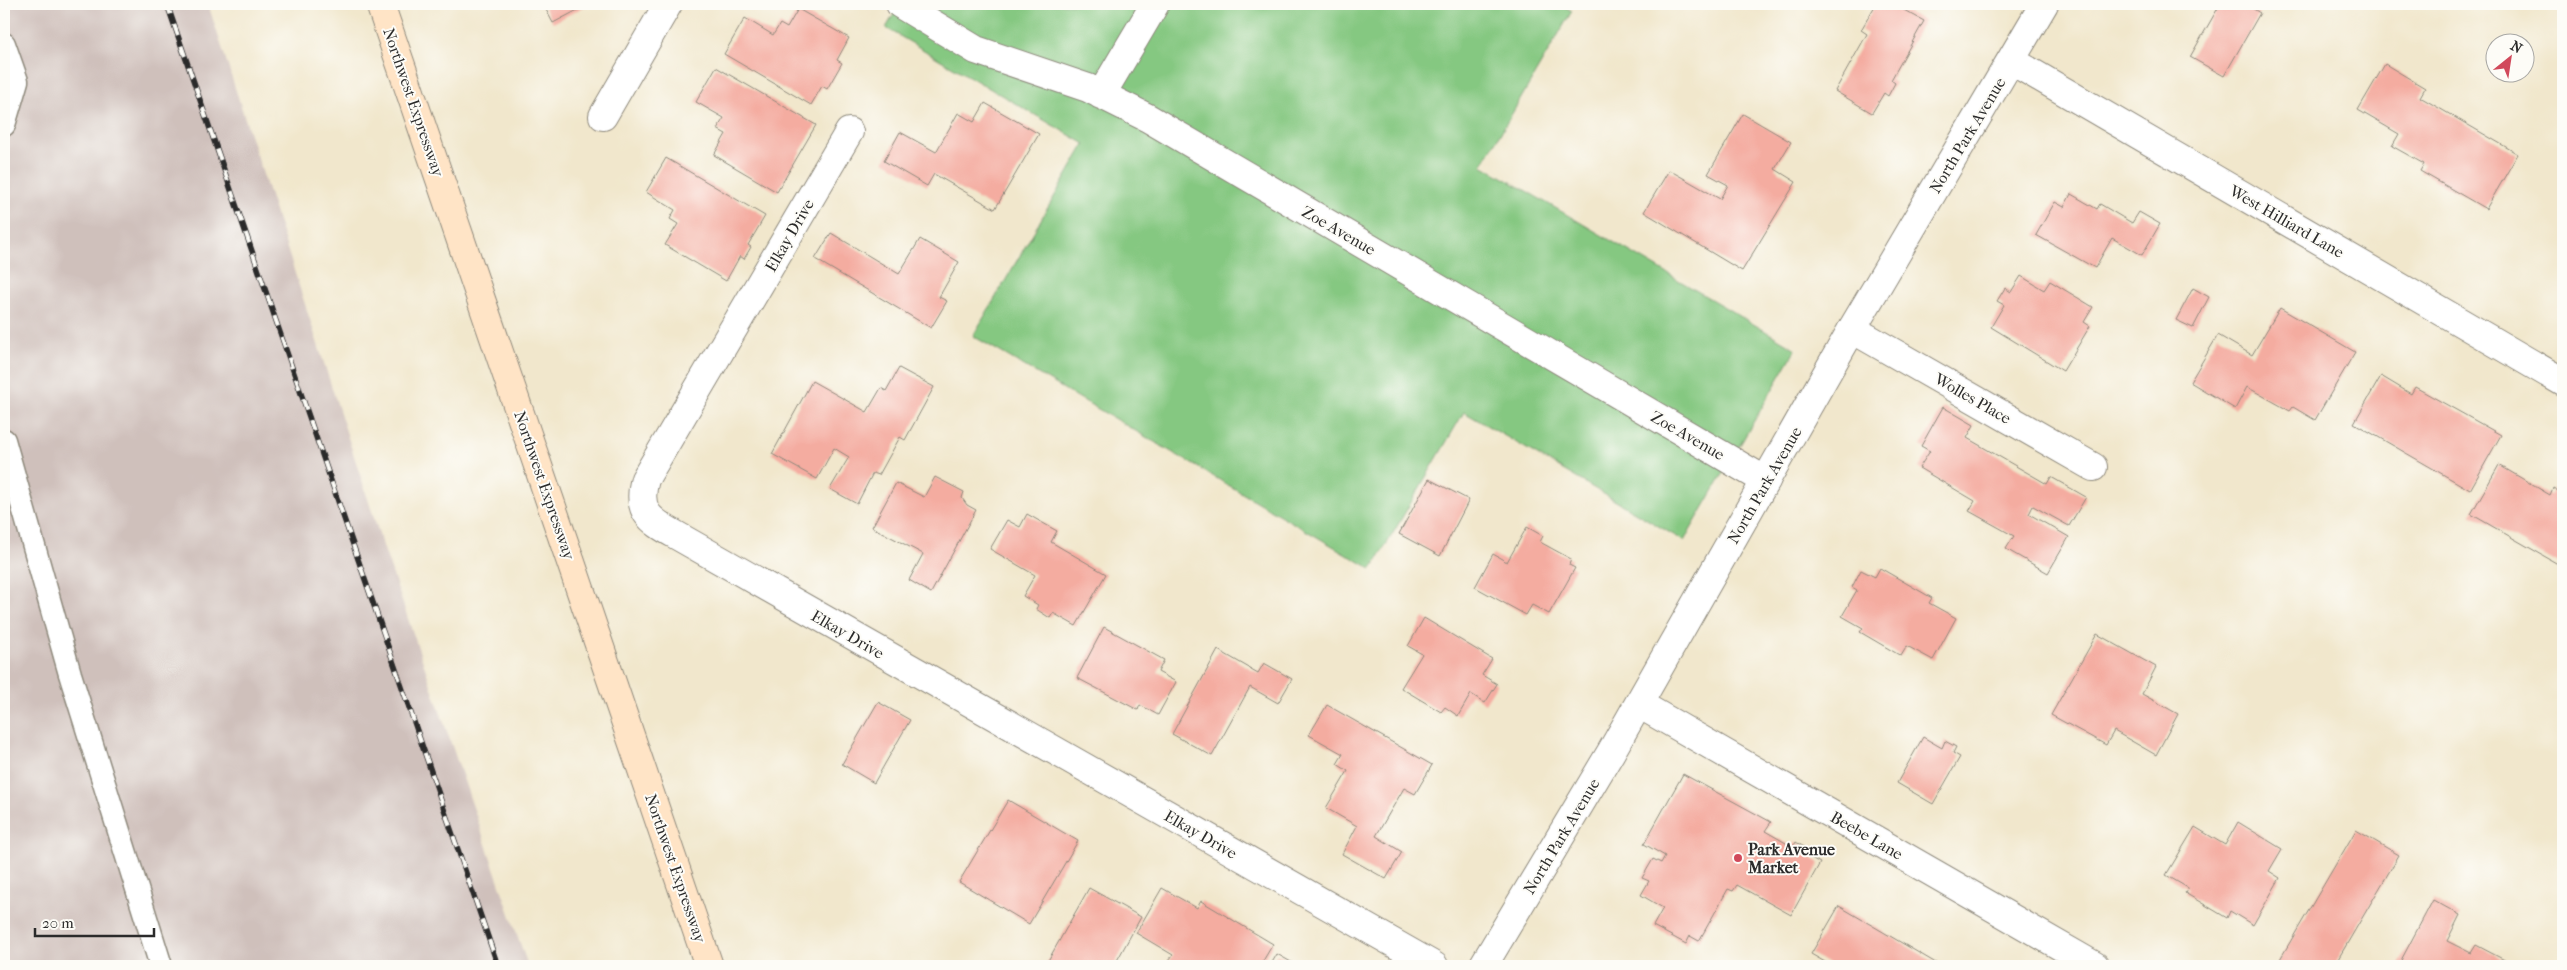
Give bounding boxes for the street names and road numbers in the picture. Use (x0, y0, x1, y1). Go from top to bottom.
street label: Northwest Expressway (379, 25, 448, 180)
street label: North Park Avenue (1925, 74, 2010, 197)
street label: West Hilliard Lane (2225, 180, 2347, 262)
street label: Elkay Drive (761, 196, 818, 275)
street label: Zoe Avenue (1299, 202, 1379, 259)
street label: Wolles Place (1930, 368, 2014, 428)
street label: Zoe Avenue (1648, 407, 1728, 464)
street label: Northwest Expressway (510, 408, 579, 563)
street label: North Park Avenue (1723, 423, 1806, 547)
street label: Elkay Drive (808, 606, 887, 663)
street label: North Park Avenue (1519, 775, 1604, 898)
street label: Northwest Expressway (641, 791, 710, 946)
street label: Elkay Drive (1161, 806, 1240, 863)
street label: Beebe Lane (1827, 807, 1906, 864)

